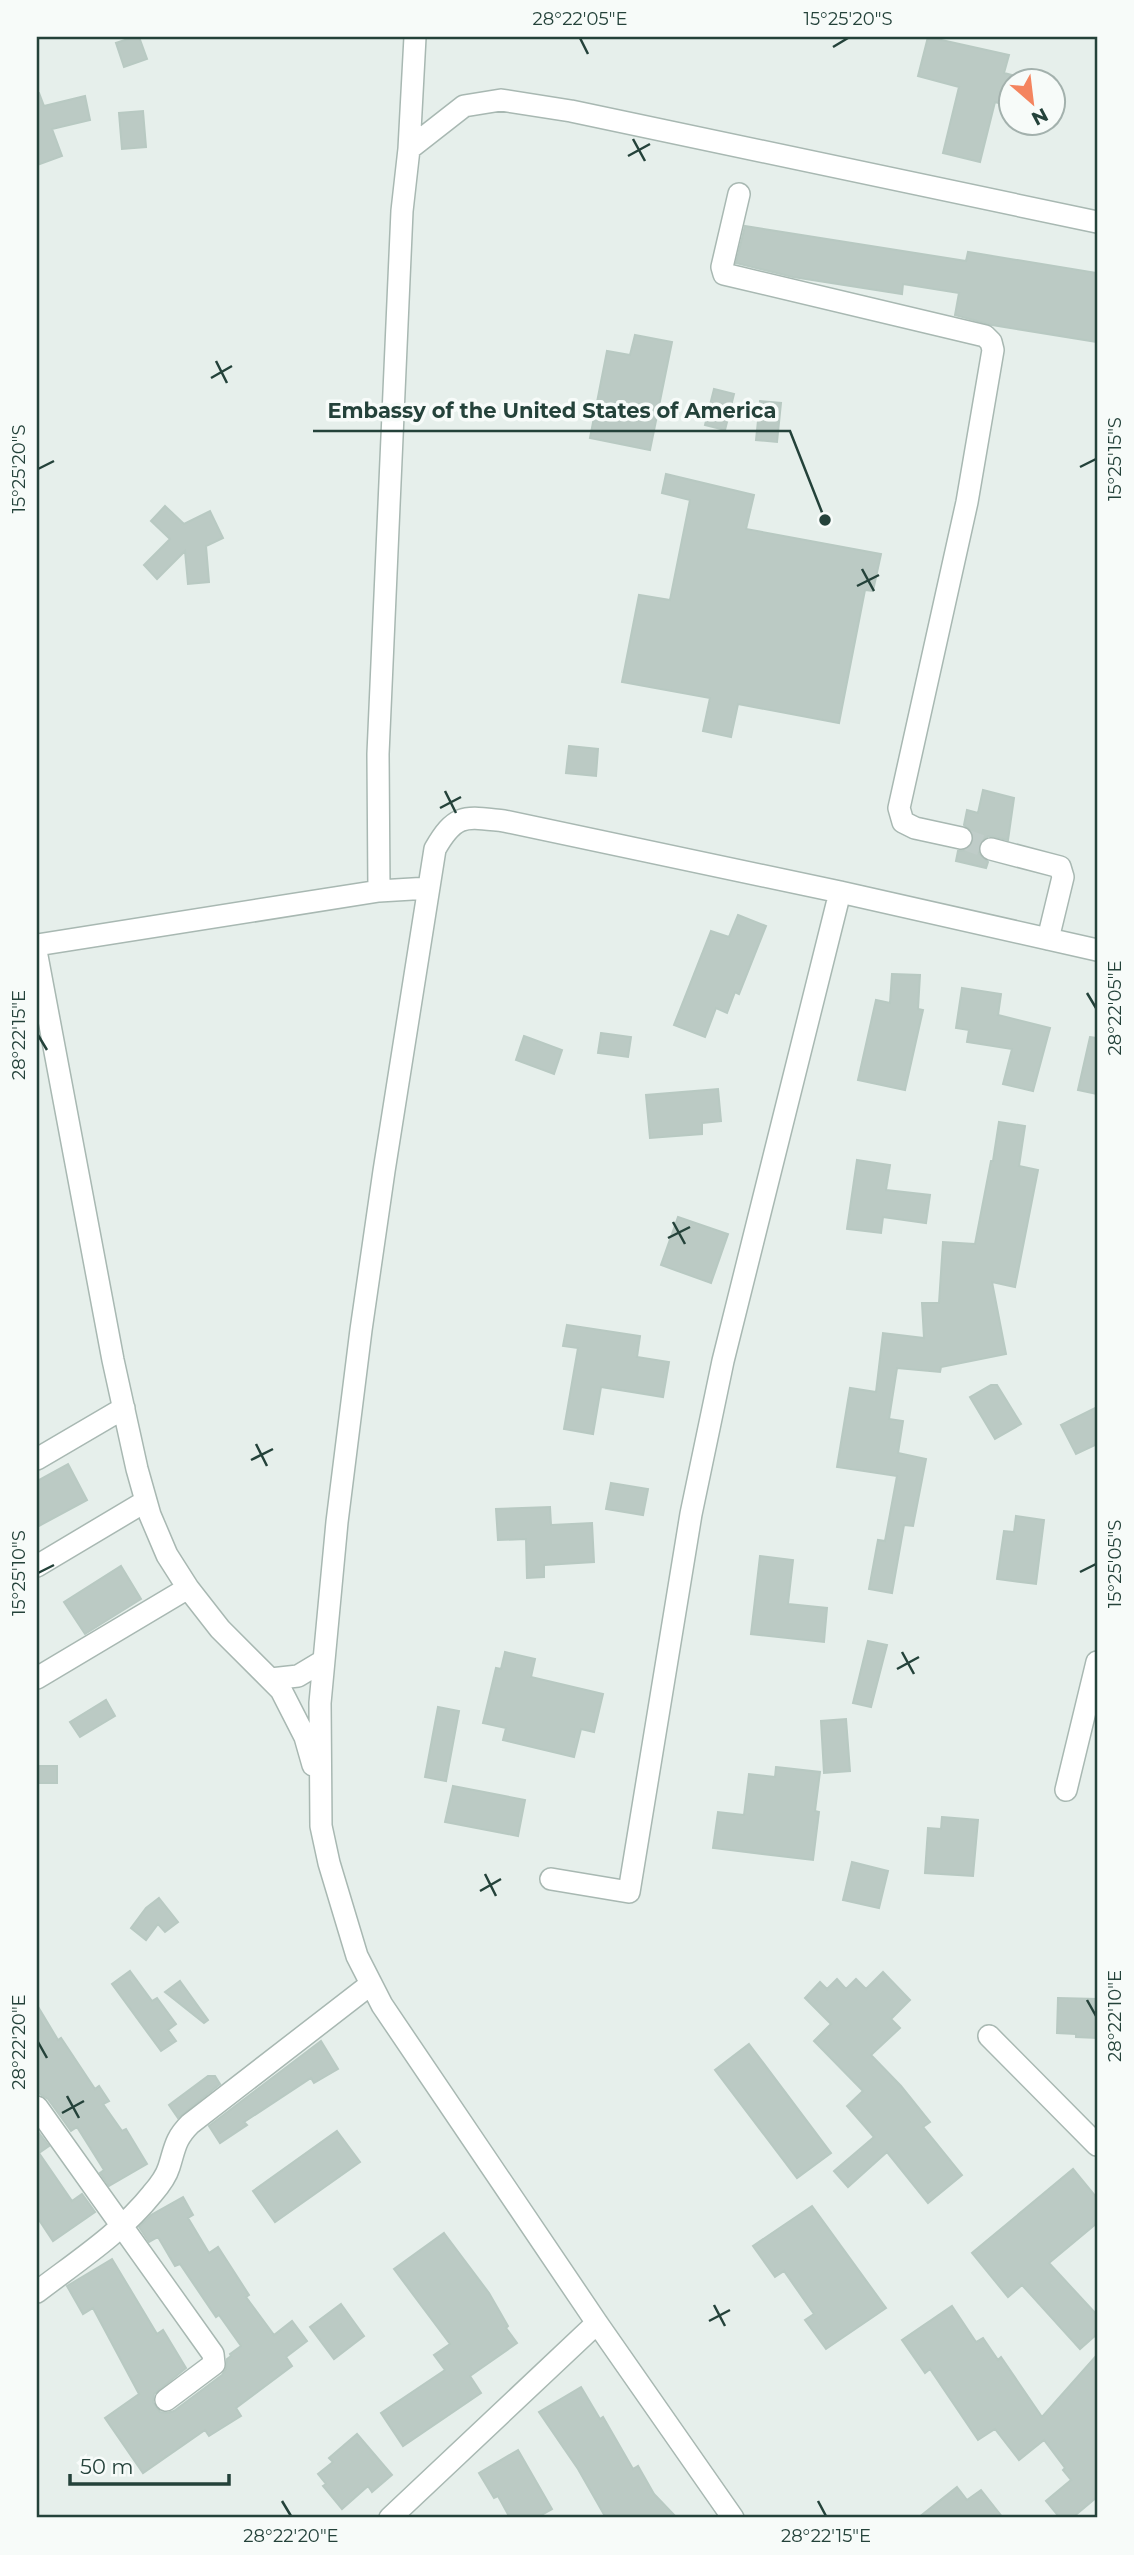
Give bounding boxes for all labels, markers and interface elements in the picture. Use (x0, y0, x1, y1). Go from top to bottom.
text: 28°22'05"E (533, 8, 627, 30)
text: 15°25'20"S (803, 8, 893, 30)
north arrow (998, 66, 1068, 136)
text: N (1028, 103, 1052, 130)
callout: Embassy of the United States of America (313, 389, 790, 431)
text: Embassy of the United States of America (328, 398, 777, 423)
text: 15°25'15"S (1104, 417, 1126, 501)
text: 15°25'20"S (8, 424, 30, 514)
text: 28°22'05"E (1104, 961, 1126, 1055)
text: 28°22'15"E (8, 990, 30, 1080)
text: 15°25'05"S (1104, 1520, 1126, 1608)
text: 15°25'10"S (8, 1530, 30, 1616)
text: 28°22'10"E (1104, 1970, 1126, 2062)
text: 28°22'20"E (8, 1994, 30, 2090)
scale bar (70, 2443, 229, 2487)
text: 50 m (80, 2454, 134, 2479)
text: 28°22'20"E (243, 2525, 339, 2547)
text: 28°22'15"E (781, 2525, 871, 2547)

